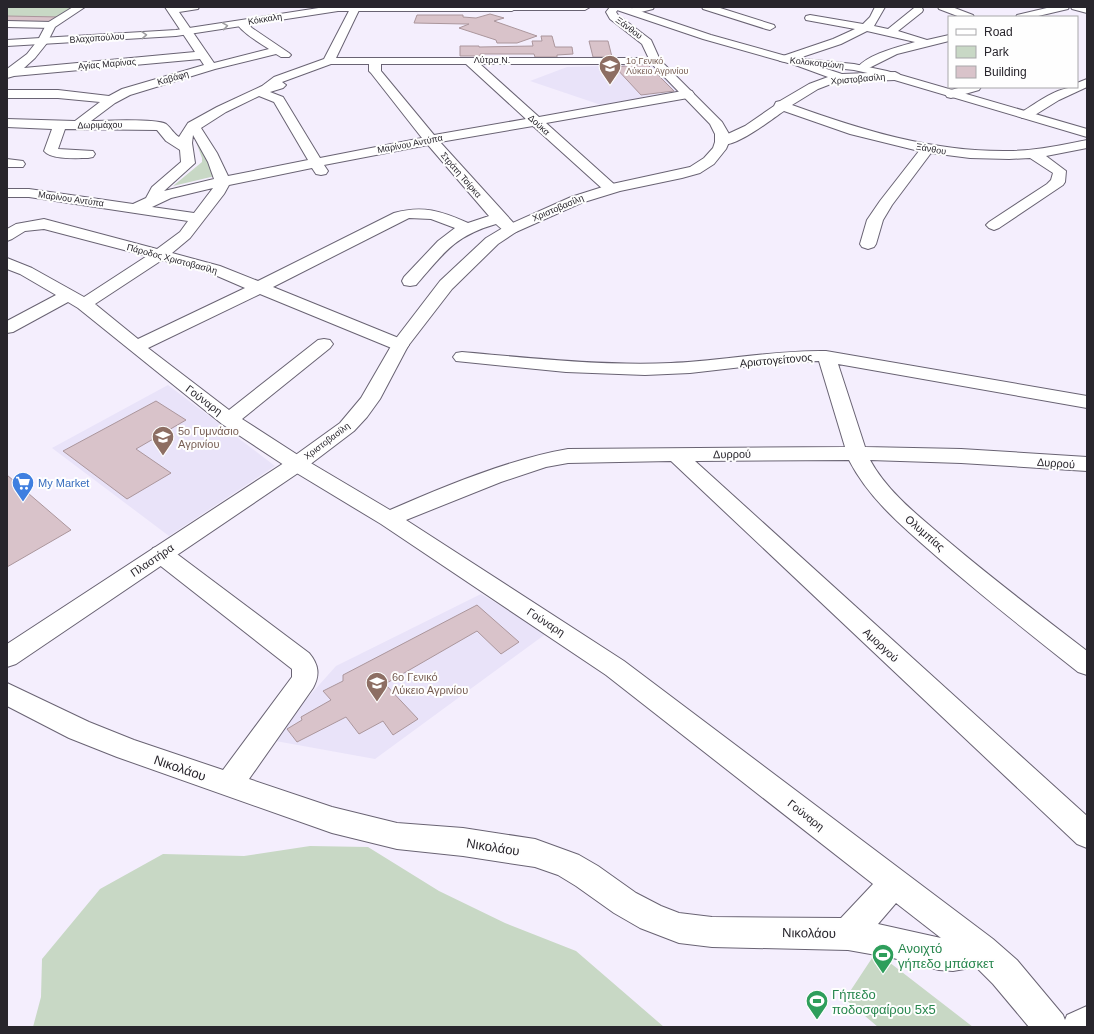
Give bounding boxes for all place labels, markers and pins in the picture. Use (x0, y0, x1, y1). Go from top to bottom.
school or university icon: 1ο Γενικό Λύκειο Αγρινίου (597, 53, 623, 86)
place label: 1ο Γενικό Λύκειο Αγρινίου (626, 56, 688, 76)
school or university icon: 5ο Γυμνάσιο Αγρινίου (150, 424, 176, 457)
place label: 5ο Γυμνάσιο Αγρινίου (178, 425, 239, 450)
supermarket icon: My Market (10, 470, 36, 503)
place label: My Market (38, 477, 89, 489)
school or university icon: 6ο Γενικό Λύκειο Αγρινίου (364, 670, 390, 703)
place label: 6ο Γενικό Λύκειο Αγρινίου (392, 671, 468, 696)
place label: Ανοιχτό γήπεδο μπάσκετ (898, 941, 995, 971)
sports icon: Ανοιχτό γήπεδο μπάσκετ (870, 942, 896, 975)
place label: Γήπεδο ποδοσφαίρου 5x5 (832, 987, 936, 1017)
sports icon: Γήπεδο ποδοσφαίρου 5x5 (804, 988, 830, 1021)

